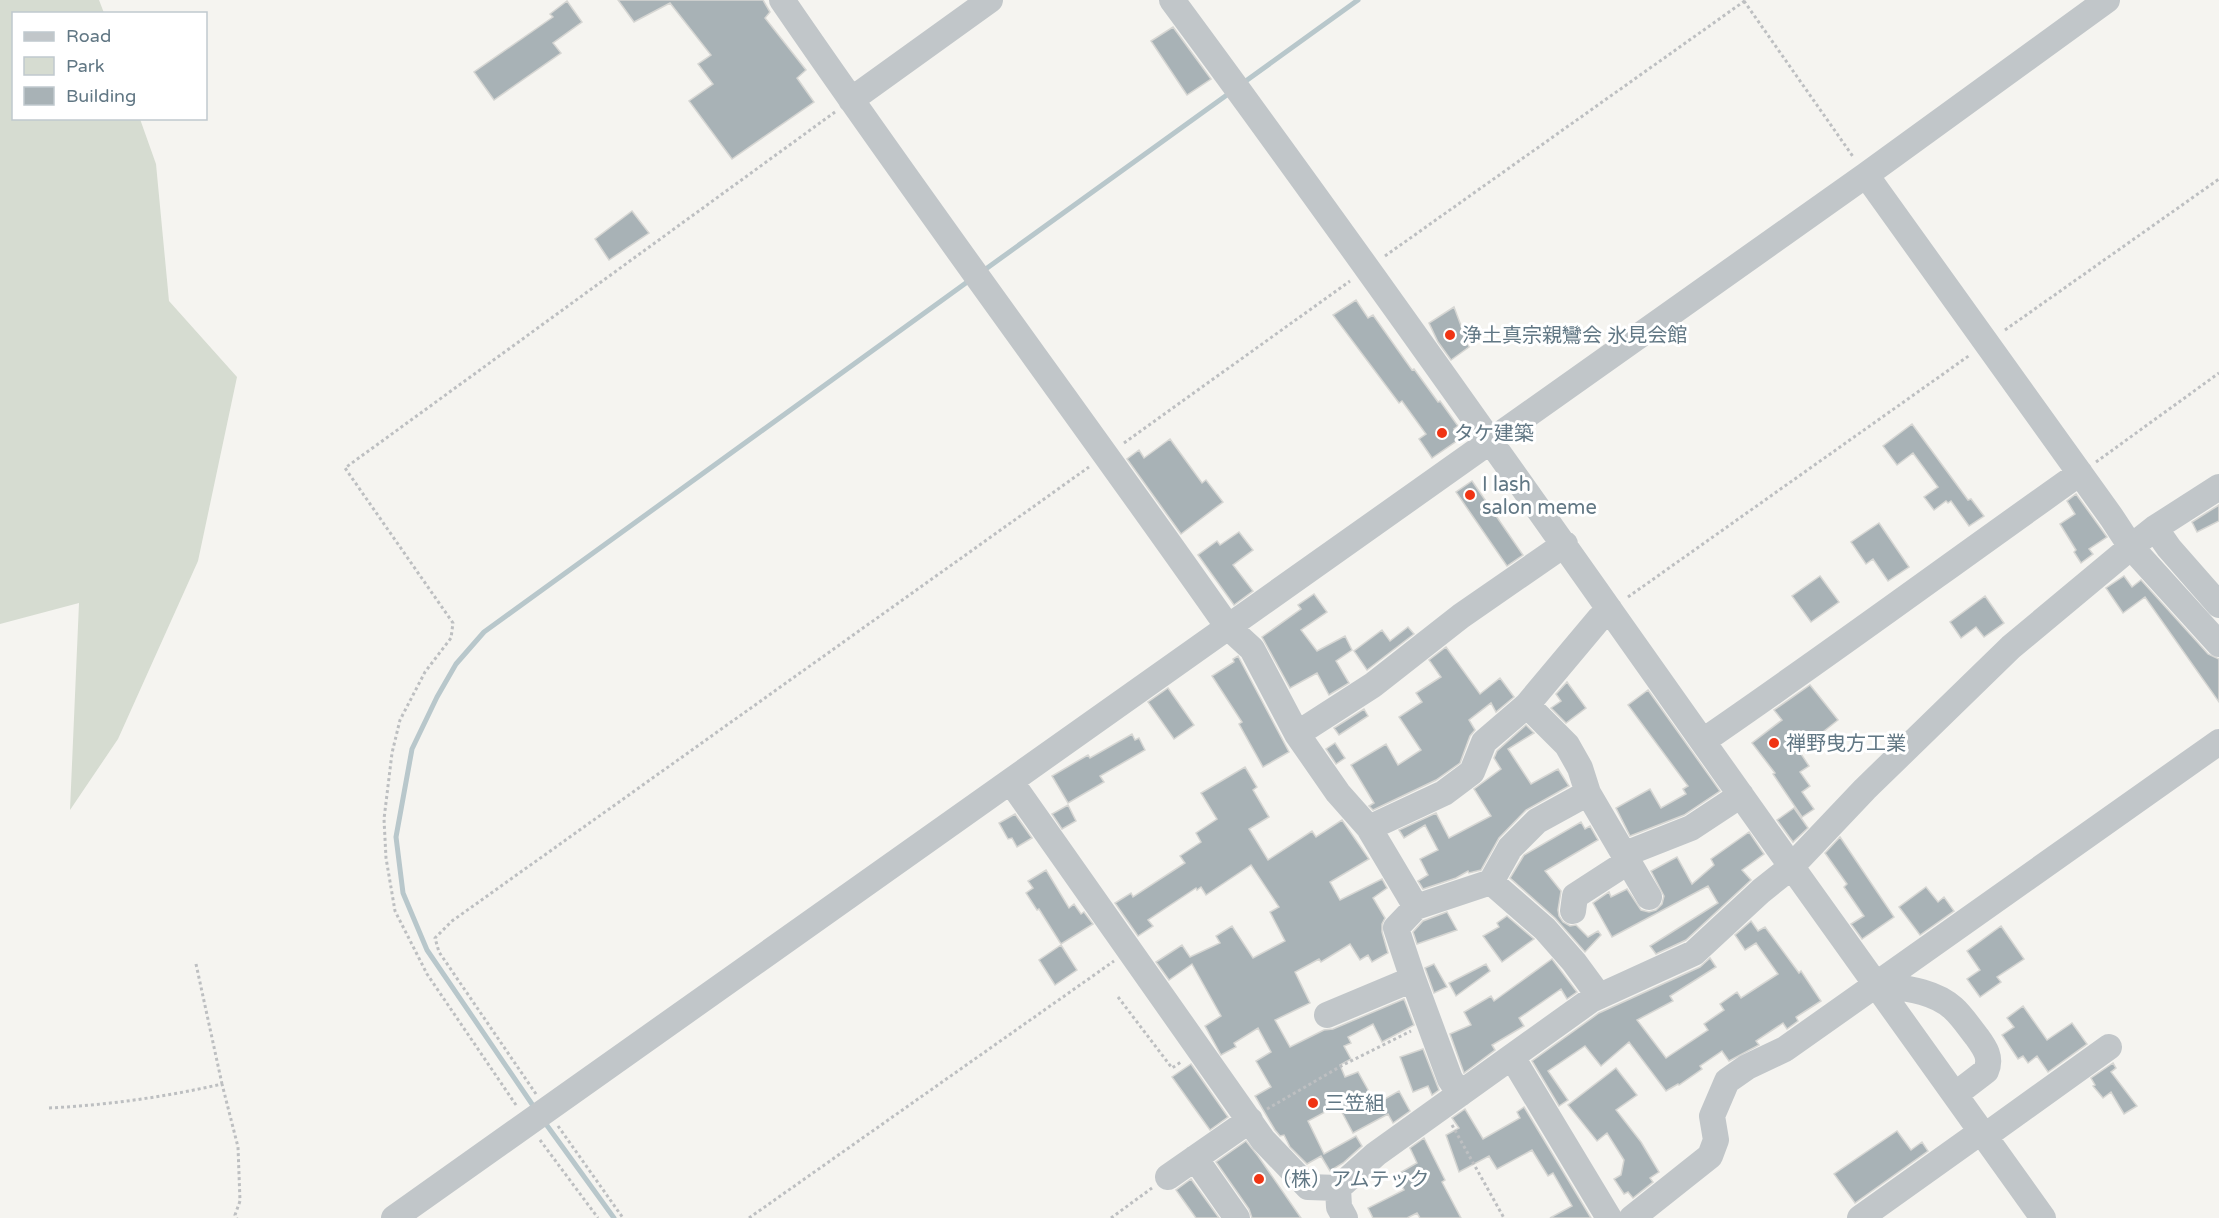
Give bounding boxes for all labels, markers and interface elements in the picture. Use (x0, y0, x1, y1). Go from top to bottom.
legend (12, 12, 207, 120)
text: Road (66, 25, 111, 47)
text: Park (66, 55, 105, 77)
text: Building (66, 85, 136, 107)
place label: 浄土真宗親鸞会 氷見会館 (1462, 324, 1687, 348)
marker: 浄土真宗親鸞会 氷見会館 (1443, 328, 1457, 342)
place label: タケ建築 (1454, 422, 1534, 446)
marker: タケ建築 (1435, 426, 1449, 440)
place label: I lash salon meme (1482, 473, 1597, 520)
marker: I lash salon meme (1463, 488, 1477, 502)
place label: 禅野曳方工業 (1786, 732, 1906, 756)
marker: 禅野曳方工業 (1767, 736, 1781, 750)
place label: 三笠組 (1325, 1092, 1385, 1116)
marker: 三笠組 (1306, 1096, 1320, 1110)
place label: （株）アムテック (1271, 1168, 1430, 1192)
marker: （株）アムテック (1252, 1172, 1266, 1186)

